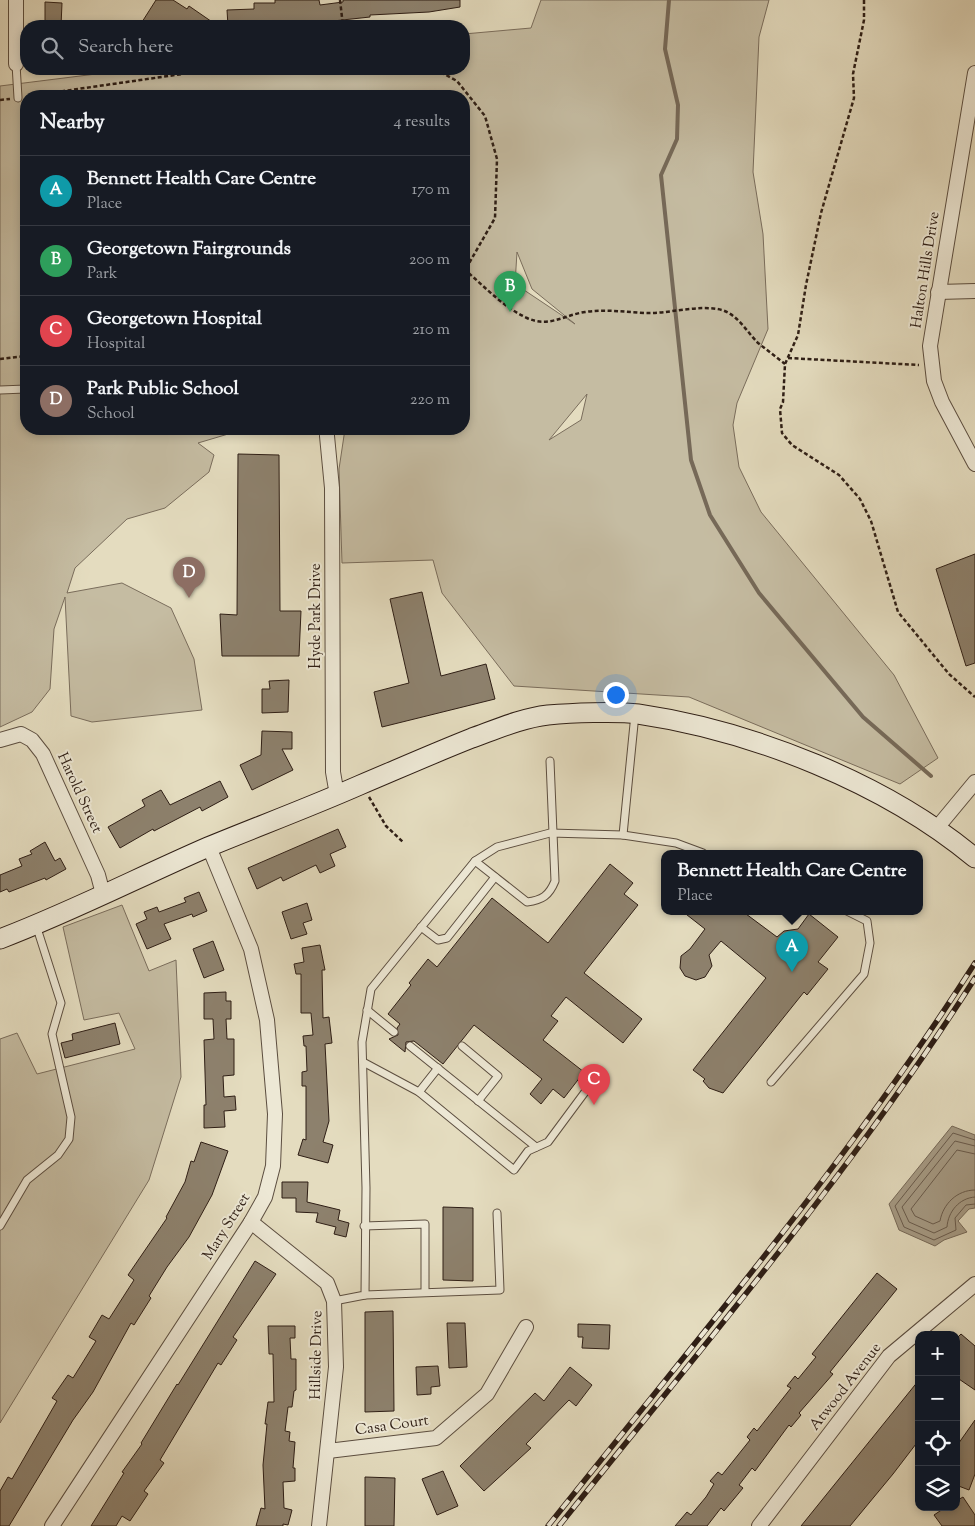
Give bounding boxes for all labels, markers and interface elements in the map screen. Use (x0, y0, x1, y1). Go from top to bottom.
search box (20, 20, 470, 75)
icon: search (38, 34, 66, 62)
text: Search here (78, 34, 173, 61)
text: Nearby (40, 108, 105, 138)
text: 4 results (394, 111, 450, 134)
text: Bennett Health Care Centre (87, 166, 316, 193)
text: A (50, 179, 63, 202)
text: 170 m (412, 179, 450, 202)
text: Place (87, 193, 122, 216)
street label: Halton Hills Drive (906, 210, 946, 330)
text: Georgetown Fairgrounds (87, 236, 291, 263)
text: B (51, 249, 61, 272)
text: 200 m (409, 249, 450, 272)
text: Park (87, 263, 118, 286)
pin: B (494, 271, 526, 312)
text: Georgetown Hospital (87, 306, 262, 333)
text: C (50, 319, 62, 342)
text: 210 m (412, 319, 450, 342)
text: Hospital (87, 333, 145, 356)
text: Park Public School (87, 376, 239, 403)
text: D (50, 389, 62, 412)
text: 220 m (410, 389, 450, 412)
text: School (87, 403, 135, 426)
pin: D (173, 557, 205, 598)
street label: Hyde Park Drive (306, 563, 327, 669)
your location (603, 682, 629, 708)
street label: Harold Street (51, 749, 107, 837)
popup (661, 850, 923, 915)
text: Bennett Health Care Centre (677, 858, 907, 885)
text: Place (677, 885, 713, 908)
pin: A (776, 931, 808, 972)
pin: C (578, 1064, 610, 1105)
street label: Mary Street (198, 1189, 256, 1265)
street label: Hillside Drive (306, 1310, 328, 1400)
map controls (915, 1331, 960, 1511)
button: + (915, 1331, 960, 1376)
street label: Atwood Avenue (805, 1339, 887, 1435)
button: − (915, 1376, 960, 1421)
street label: Casa Court (354, 1410, 430, 1442)
button: locate (915, 1421, 960, 1466)
button: layers (915, 1466, 960, 1511)

